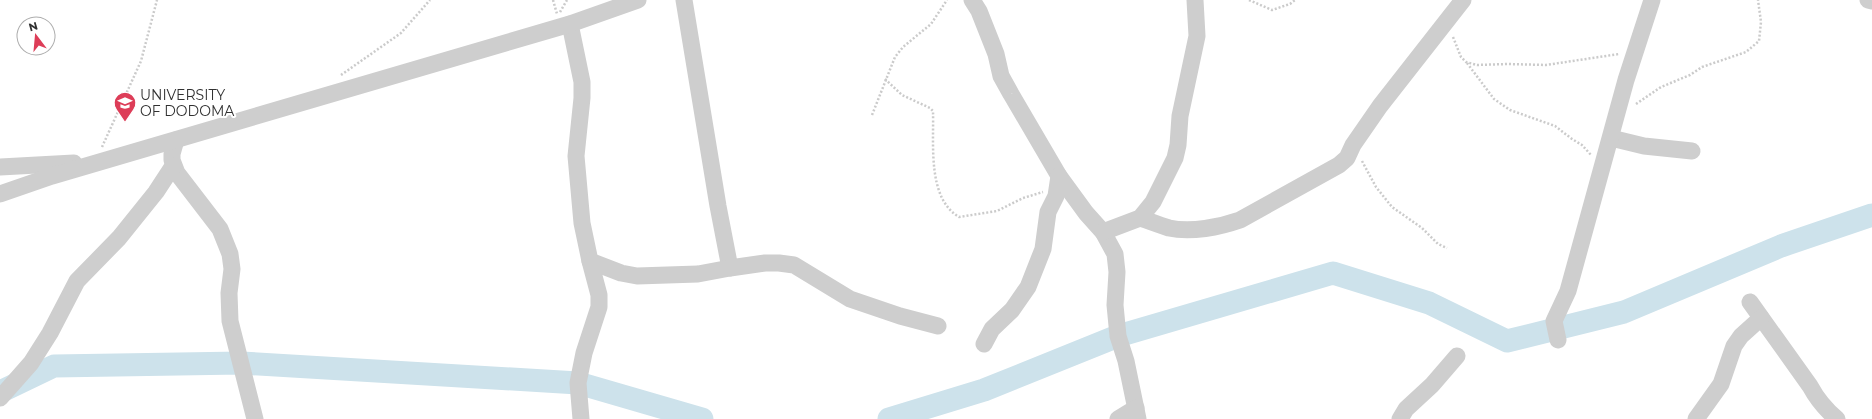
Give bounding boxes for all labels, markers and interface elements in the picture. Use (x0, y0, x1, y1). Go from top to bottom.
north arrow (16, 16, 56, 56)
text: N (27, 18, 39, 34)
place label: UNIVERSITY OF DODOMA (140, 86, 235, 120)
school or university icon: UNIVERSITY OF DODOMA (112, 90, 138, 123)

